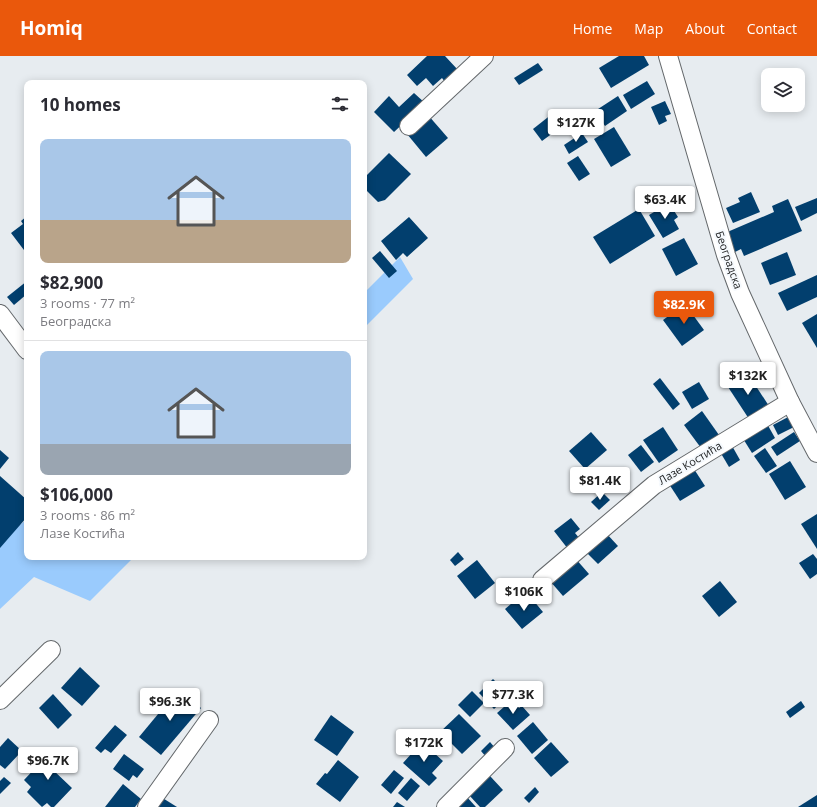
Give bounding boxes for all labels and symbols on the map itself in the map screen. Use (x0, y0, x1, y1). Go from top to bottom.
pin: $127K (548, 109, 604, 143)
pin: $63.4K (632, 186, 698, 220)
street label: Београдска (713, 229, 746, 291)
pin: $82.9K (651, 291, 717, 325)
pin: $132K (720, 362, 776, 396)
street label: Лазе Костића (655, 438, 724, 487)
pin: $81.4K (567, 467, 633, 501)
pin: $106K (496, 578, 552, 612)
pin: $77.3K (480, 681, 546, 715)
pin: $96.3K (137, 688, 203, 722)
pin: $172K (396, 729, 452, 763)
pin: $96.7K (15, 747, 81, 781)

